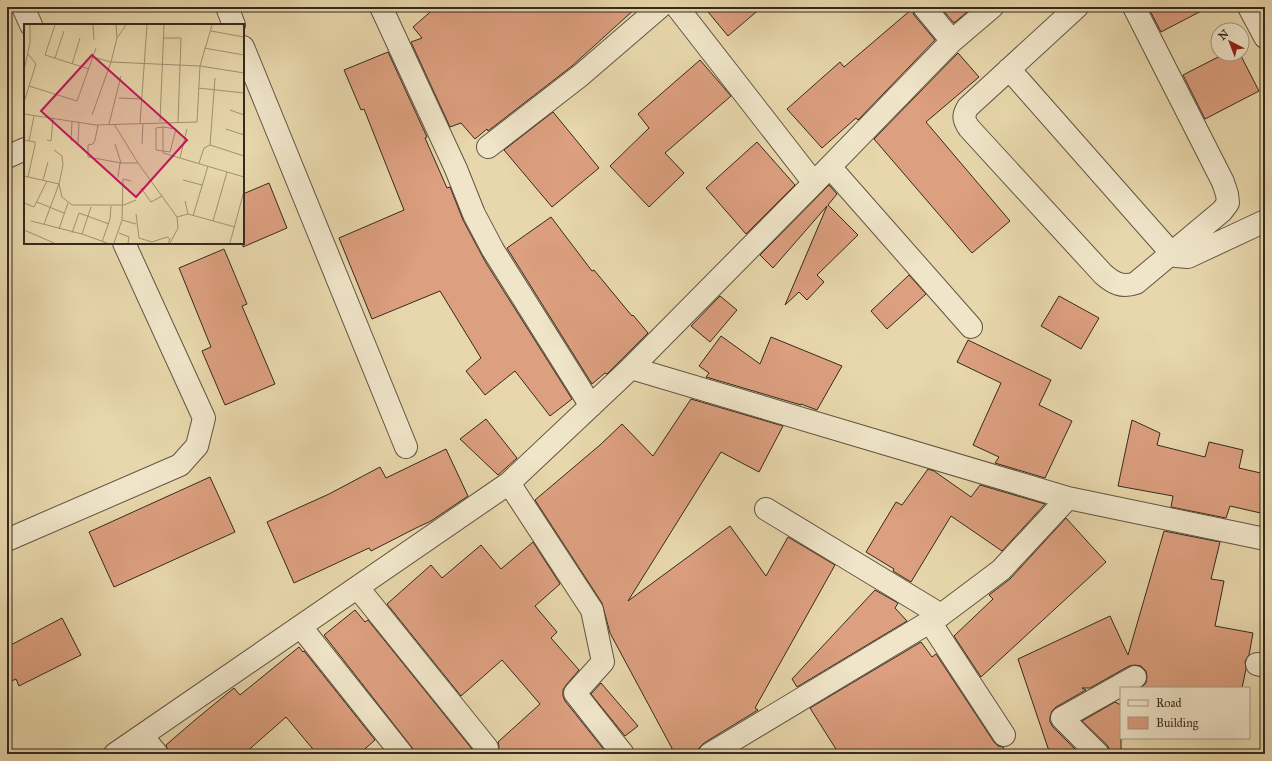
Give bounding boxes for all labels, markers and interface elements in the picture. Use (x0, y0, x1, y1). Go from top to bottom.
north arrow (1210, 22, 1250, 62)
inset map (24, 24, 244, 244)
text: N (1216, 27, 1232, 43)
legend (1120, 687, 1250, 739)
text: Road (1156, 696, 1182, 710)
text: Building (1156, 716, 1199, 731)

